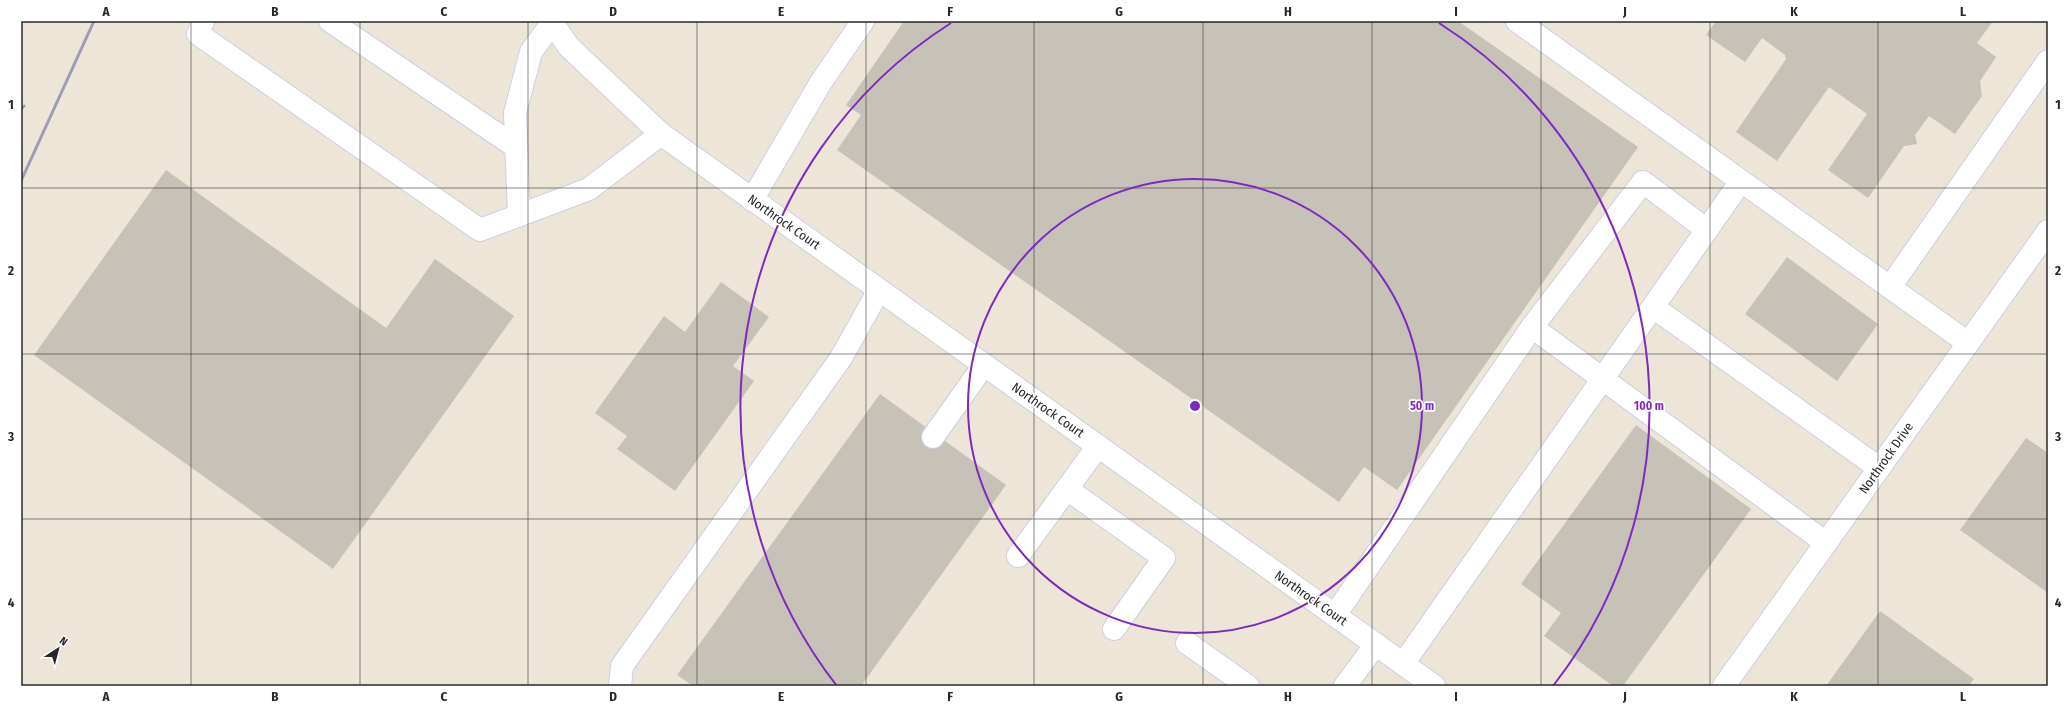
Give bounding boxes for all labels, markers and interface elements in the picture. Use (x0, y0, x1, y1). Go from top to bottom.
text: A (101, 4, 110, 19)
text: B (271, 4, 279, 19)
text: C (441, 4, 448, 19)
text: D (609, 4, 617, 19)
text: E (778, 4, 784, 19)
text: F (947, 4, 953, 19)
text: G (1115, 4, 1123, 19)
text: H (1284, 4, 1292, 19)
text: I (1454, 4, 1458, 19)
text: J (1622, 4, 1627, 19)
text: K (1790, 4, 1798, 19)
text: L (1960, 4, 1966, 19)
text: 1 (8, 97, 14, 112)
text: 1 (2055, 97, 2061, 112)
street label: Northrock Court (745, 192, 824, 253)
text: 2 (7, 263, 14, 278)
text: 2 (2054, 263, 2061, 278)
street label: Northrock Court (1009, 380, 1088, 441)
centre of rings (1188, 399, 1202, 413)
text: 50 m (1410, 399, 1434, 413)
text: 100 m (1634, 399, 1664, 413)
street label: Northrock Drive (1856, 419, 1916, 497)
text: 3 (7, 429, 14, 444)
text: 3 (2054, 429, 2061, 444)
street label: Northrock Court (1272, 568, 1351, 629)
text: 4 (8, 595, 15, 610)
text: 4 (2055, 595, 2062, 610)
north arrow (38, 629, 78, 669)
text: N (57, 634, 70, 649)
text: A (101, 689, 110, 704)
text: B (271, 689, 279, 704)
text: C (441, 689, 448, 704)
text: D (609, 689, 617, 704)
text: E (778, 689, 784, 704)
text: F (947, 689, 953, 704)
text: G (1115, 689, 1123, 704)
text: H (1284, 689, 1292, 704)
text: I (1454, 689, 1458, 704)
text: J (1622, 689, 1627, 704)
text: K (1790, 689, 1798, 704)
text: L (1960, 689, 1966, 704)

